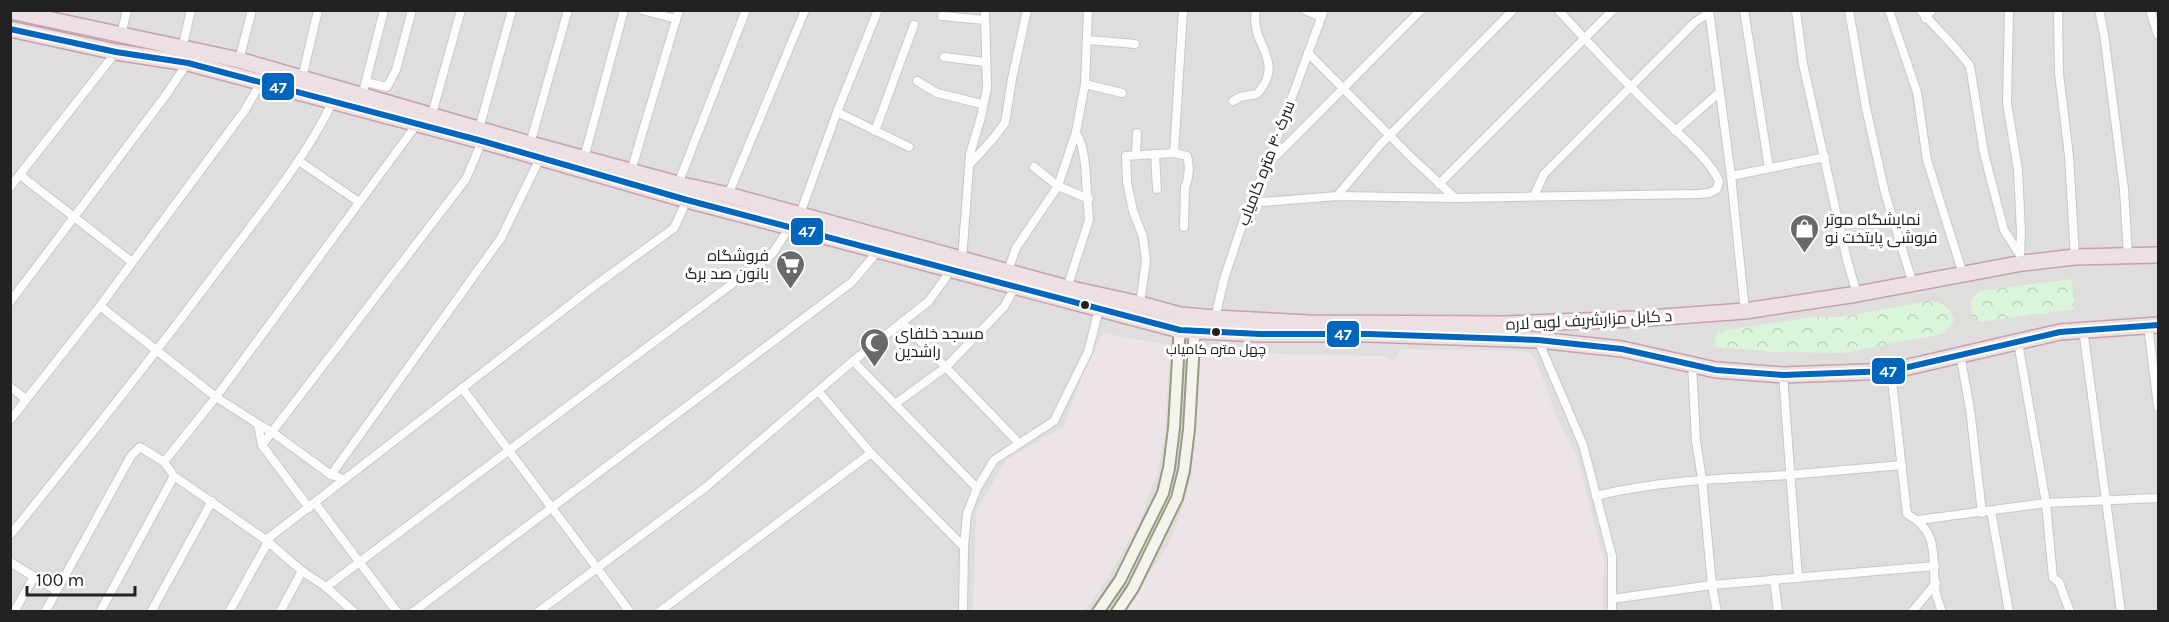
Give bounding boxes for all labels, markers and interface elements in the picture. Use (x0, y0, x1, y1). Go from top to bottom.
line badge: 47 (261, 72, 295, 101)
text: 47 (269, 78, 287, 97)
street label: سرک ۴۰ متره کامیاب (1233, 98, 1299, 228)
place label: نمایشگاه موتر فروشی پایتخت نو (1824, 210, 1937, 249)
shop icon: نمایشگاه موتر فروشی پایتخت نو (1788, 212, 1820, 254)
line badge: 47 (790, 217, 824, 246)
text: 47 (798, 222, 816, 241)
place label: فروشگاه بانون صد برگ (685, 246, 769, 284)
supermarket icon: فروشگاه بانون صد برگ (774, 248, 806, 290)
unlabelled marker (1079, 299, 1091, 311)
street label: د کابل مزارشریف لویه لاره (1505, 306, 1673, 335)
line badge: 47 (1326, 320, 1360, 348)
place label: مسجد خلفای راشدین (895, 324, 984, 362)
text: 47 (1334, 325, 1352, 344)
mosque icon: مسجد خلفای راشدین (858, 326, 890, 368)
marker: چهل متره کامیاب (1210, 326, 1222, 338)
place label: چهل متره کامیاب (1166, 341, 1266, 359)
line badge: 47 (1871, 357, 1906, 385)
text: 47 (1879, 362, 1897, 381)
scale bar (27, 559, 135, 597)
text: 100 m (36, 569, 84, 591)

